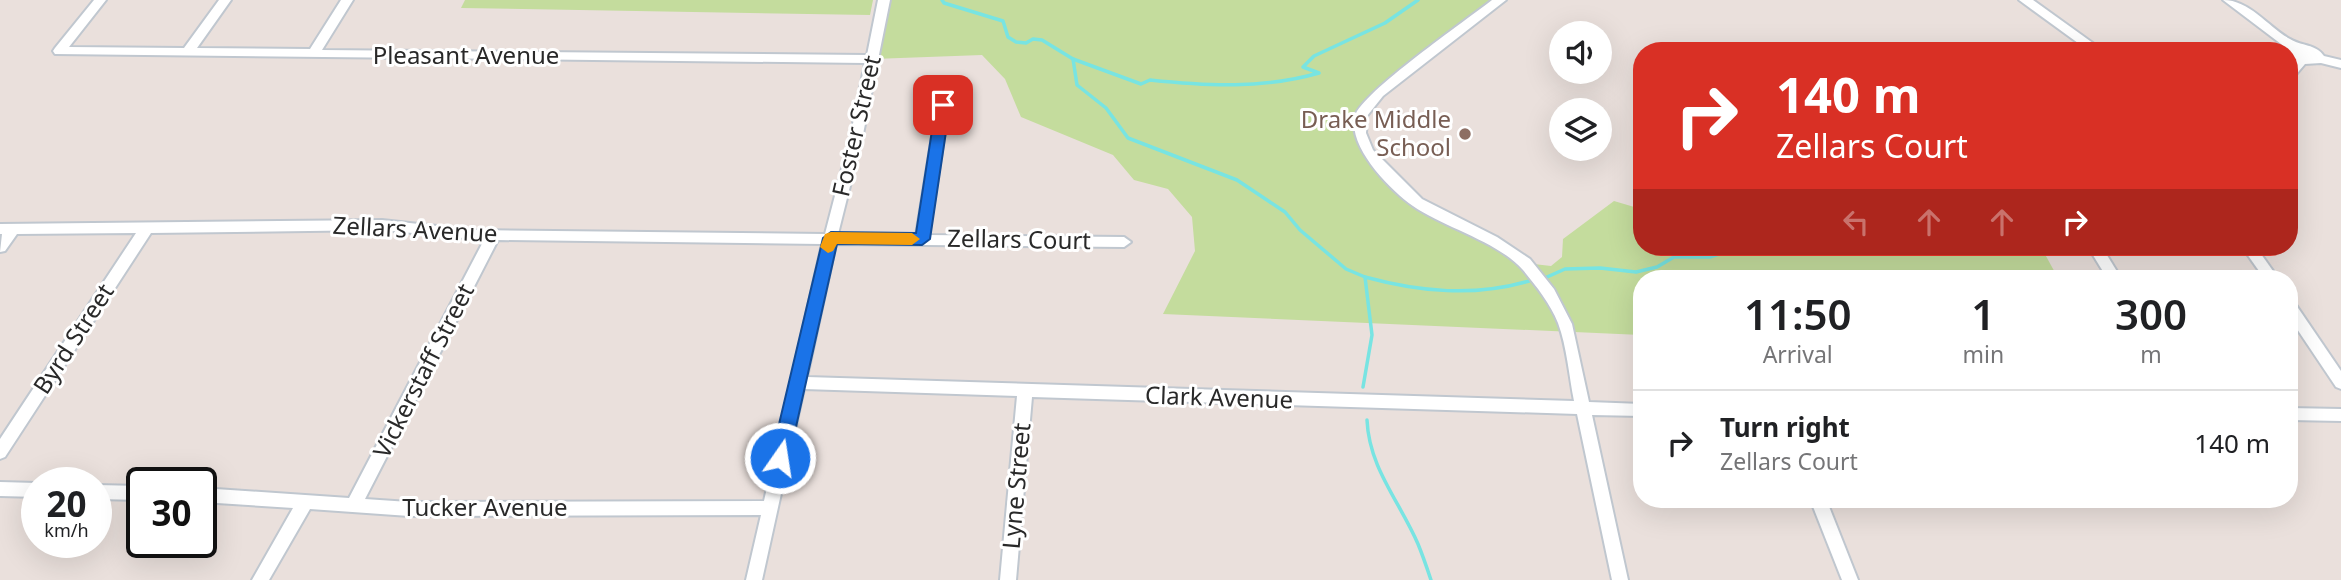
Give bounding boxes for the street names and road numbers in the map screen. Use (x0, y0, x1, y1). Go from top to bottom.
street label: Pleasant Avenue (373, 38, 559, 71)
street label: Foster Street (823, 52, 888, 199)
street label: Zellars Avenue (332, 208, 498, 249)
street label: Zellars Court (947, 221, 1092, 256)
street label: Byrd Street (25, 276, 121, 400)
street label: Vickerstaff Street (364, 277, 481, 463)
street label: Clark Avenue (1144, 377, 1294, 416)
street label: Lyne Street (994, 421, 1037, 550)
street label: Tucker Avenue (402, 490, 568, 523)

